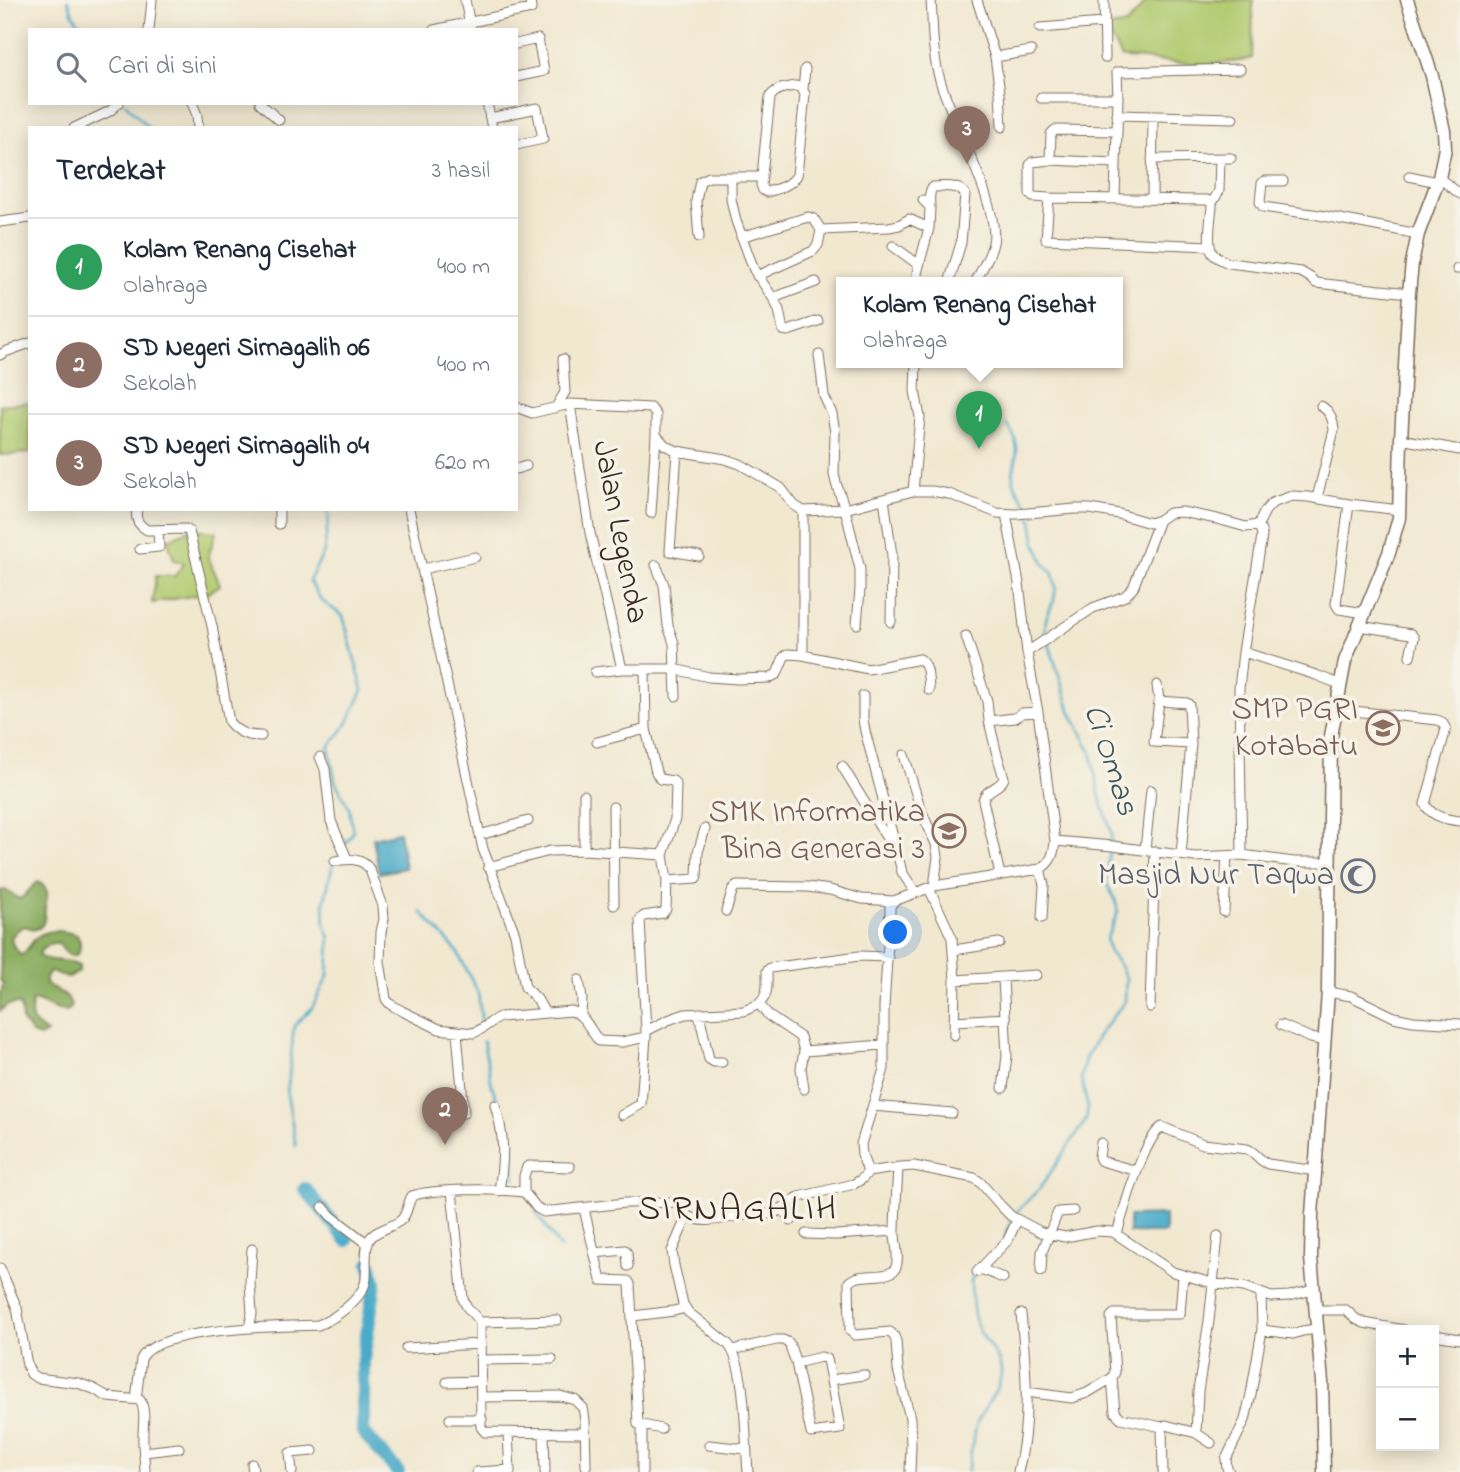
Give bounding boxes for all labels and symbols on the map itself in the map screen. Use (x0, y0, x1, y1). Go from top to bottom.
pin: 3 (944, 106, 990, 164)
pin: 1 (956, 391, 1002, 449)
street label: Jalan Legenda (578, 437, 660, 627)
place label: SMP PGRI Kotabatu (1232, 687, 1358, 771)
water label: Ci Omas (1070, 698, 1151, 822)
school or university icon: SMP PGRI Kotabatu (1364, 709, 1402, 747)
place label: SMK Informatika Bina Generasi 3 (709, 790, 925, 874)
school or university icon: SMK Informatika Bina Generasi 3 (930, 812, 968, 850)
place label: Masjid Nur Taqwa (1098, 853, 1334, 900)
mosque icon: Masjid Nur Taqwa (1339, 857, 1377, 895)
your location (878, 915, 912, 949)
pin: 2 (422, 1087, 468, 1145)
district label: SIRNAGALIH (638, 1185, 838, 1236)

